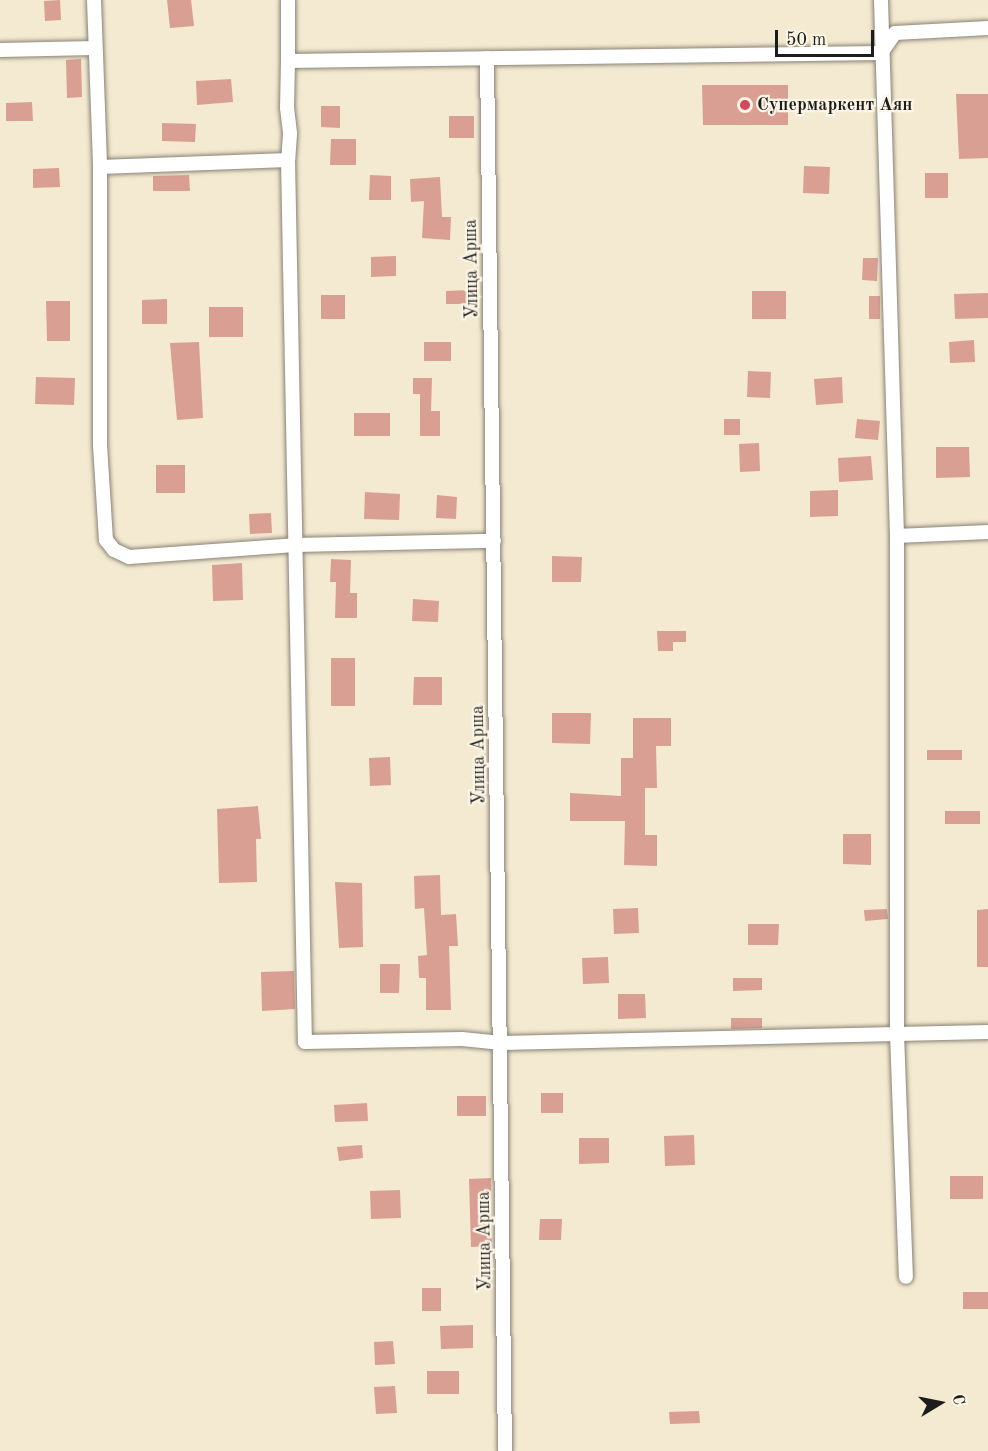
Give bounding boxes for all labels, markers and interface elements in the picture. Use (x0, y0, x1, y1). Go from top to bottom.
scale bar (778, 18, 877, 56)
text: 50 m (786, 31, 826, 49)
place label: Супермаркент Аян (757, 94, 913, 116)
marker: Супермаркент Аян (738, 98, 752, 112)
street label: Улица Арша (460, 219, 484, 319)
street label: Улица Арша (467, 705, 491, 805)
street label: Улица Арша (473, 1191, 497, 1291)
north arrow (910, 1373, 970, 1433)
text: С (949, 1393, 967, 1406)

